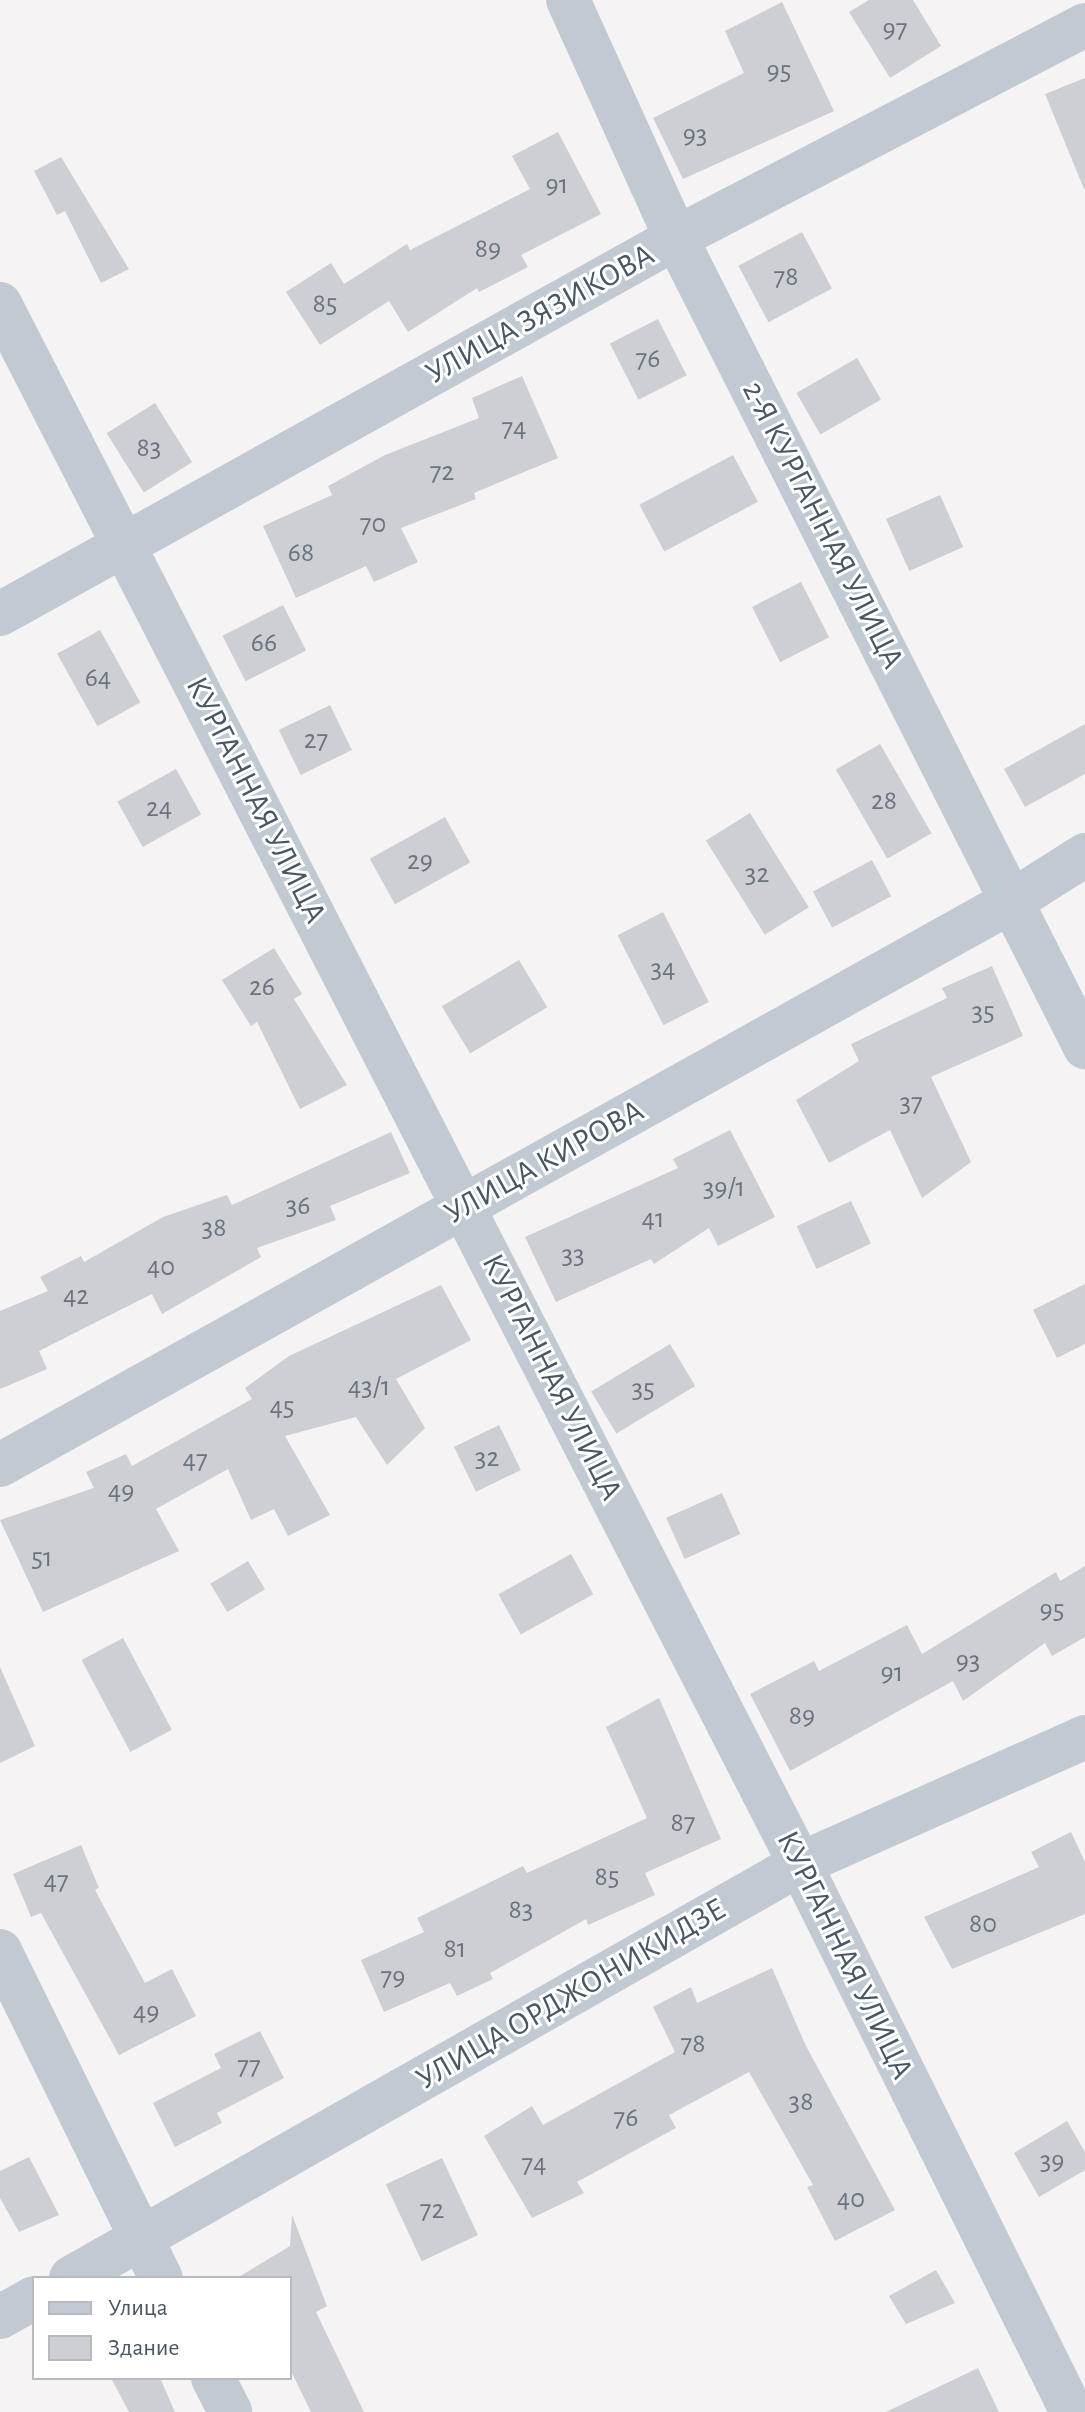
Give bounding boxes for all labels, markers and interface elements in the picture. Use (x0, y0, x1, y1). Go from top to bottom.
house number: 97 (883, 12, 907, 46)
house number: 95 (767, 54, 791, 88)
house number: 93 (683, 118, 707, 152)
house number: 91 (546, 168, 568, 202)
house number: 89 (475, 232, 501, 266)
street label: УЛИЦА ЗЯЗИКОВА (419, 235, 661, 393)
house number: 78 (774, 260, 798, 294)
house number: 85 (313, 287, 337, 321)
house number: 76 (636, 342, 660, 376)
street label: 2-Я КУРГАННАЯ УЛИЦА (734, 375, 912, 675)
house number: 74 (501, 411, 527, 445)
house number: 83 (137, 431, 161, 465)
house number: 72 (430, 455, 454, 489)
house number: 70 (360, 507, 386, 541)
house number: 68 (288, 536, 314, 570)
house number: 66 (251, 626, 277, 660)
house number: 64 (85, 661, 111, 695)
street label: КУРГАННАЯ УЛИЦА (177, 670, 335, 930)
house number: 27 (304, 723, 328, 757)
house number: 28 (871, 784, 897, 818)
house number: 24 (146, 791, 172, 825)
house number: 29 (407, 844, 433, 878)
house number: 32 (745, 857, 769, 891)
house number: 34 (650, 952, 676, 986)
house number: 26 (249, 970, 275, 1004)
house number: 35 (971, 995, 995, 1029)
house number: 37 (899, 1086, 923, 1120)
street label: УЛИЦА КИРОВА (438, 1091, 650, 1233)
house number: 39/1 (703, 1171, 745, 1205)
house number: 36 (286, 1189, 310, 1223)
house number: 41 (641, 1202, 665, 1236)
house number: 38 (202, 1211, 226, 1245)
house number: 33 (561, 1238, 585, 1272)
street label: КУРГАННАЯ УЛИЦА (473, 1247, 631, 1507)
house number: 40 (147, 1250, 175, 1284)
house number: 42 (63, 1279, 89, 1313)
house number: 43/1 (348, 1370, 390, 1404)
house number: 35 (631, 1372, 655, 1406)
house number: 45 (269, 1390, 295, 1424)
house number: 32 (475, 1441, 499, 1475)
house number: 47 (182, 1443, 208, 1477)
house number: 49 (108, 1474, 134, 1508)
house number: 51 (31, 1541, 53, 1575)
house number: 95 (1040, 1593, 1064, 1627)
house number: 93 (956, 1644, 980, 1678)
house number: 91 (881, 1656, 903, 1690)
house number: 89 (789, 1699, 815, 1733)
house number: 87 (671, 1806, 695, 1840)
street label: КУРГАННАЯ УЛИЦА (768, 1825, 922, 2085)
house number: 85 (595, 1860, 619, 1894)
house number: 47 (43, 1864, 69, 1898)
street label: УЛИЦА ОРДЖОНИКИДЗЕ (409, 1890, 733, 2098)
house number: 83 (509, 1893, 533, 1927)
house number: 80 (969, 1907, 997, 1941)
house number: 81 (444, 1932, 466, 1966)
house number: 79 (381, 1960, 405, 1994)
house number: 49 (133, 1995, 159, 2029)
house number: 78 (681, 2027, 705, 2061)
house number: 77 (237, 2049, 261, 2083)
house number: 38 (789, 2085, 813, 2119)
house number: 76 (614, 2101, 638, 2135)
house number: 39 (1040, 2144, 1064, 2178)
house number: 74 (521, 2147, 547, 2181)
house number: 40 (837, 2182, 865, 2216)
house number: 72 (420, 2193, 444, 2227)
legend (32, 2276, 292, 2380)
text: Улица (108, 2296, 168, 2320)
text: Здание (108, 2336, 179, 2360)

